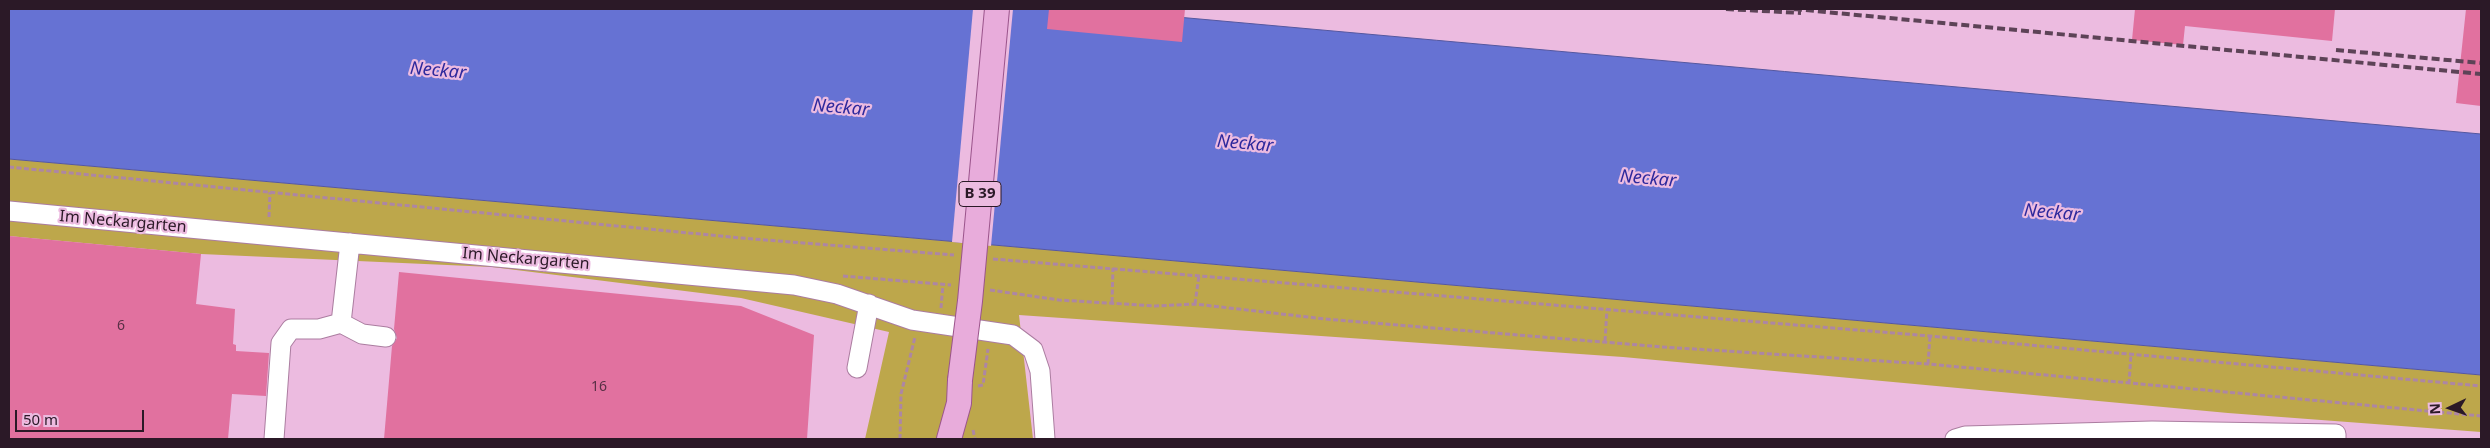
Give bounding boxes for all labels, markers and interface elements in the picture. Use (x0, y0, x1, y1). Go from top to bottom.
water label: Neckar (409, 58, 467, 84)
water label: Neckar (812, 95, 870, 121)
water label: Neckar (1216, 131, 1274, 157)
water label: Neckar (1619, 166, 1677, 192)
road number: B 39 (959, 182, 1001, 206)
water label: Neckar (2023, 200, 2081, 226)
street label: Im Neckargarten (59, 207, 187, 237)
street label: Im Neckargarten (462, 244, 590, 274)
house number: 6 (117, 318, 125, 334)
house number: 16 (591, 379, 607, 395)
north arrow (2425, 383, 2475, 433)
scale bar (18, 400, 146, 432)
text: N (2425, 403, 2444, 415)
text: 50 m (23, 409, 58, 429)

